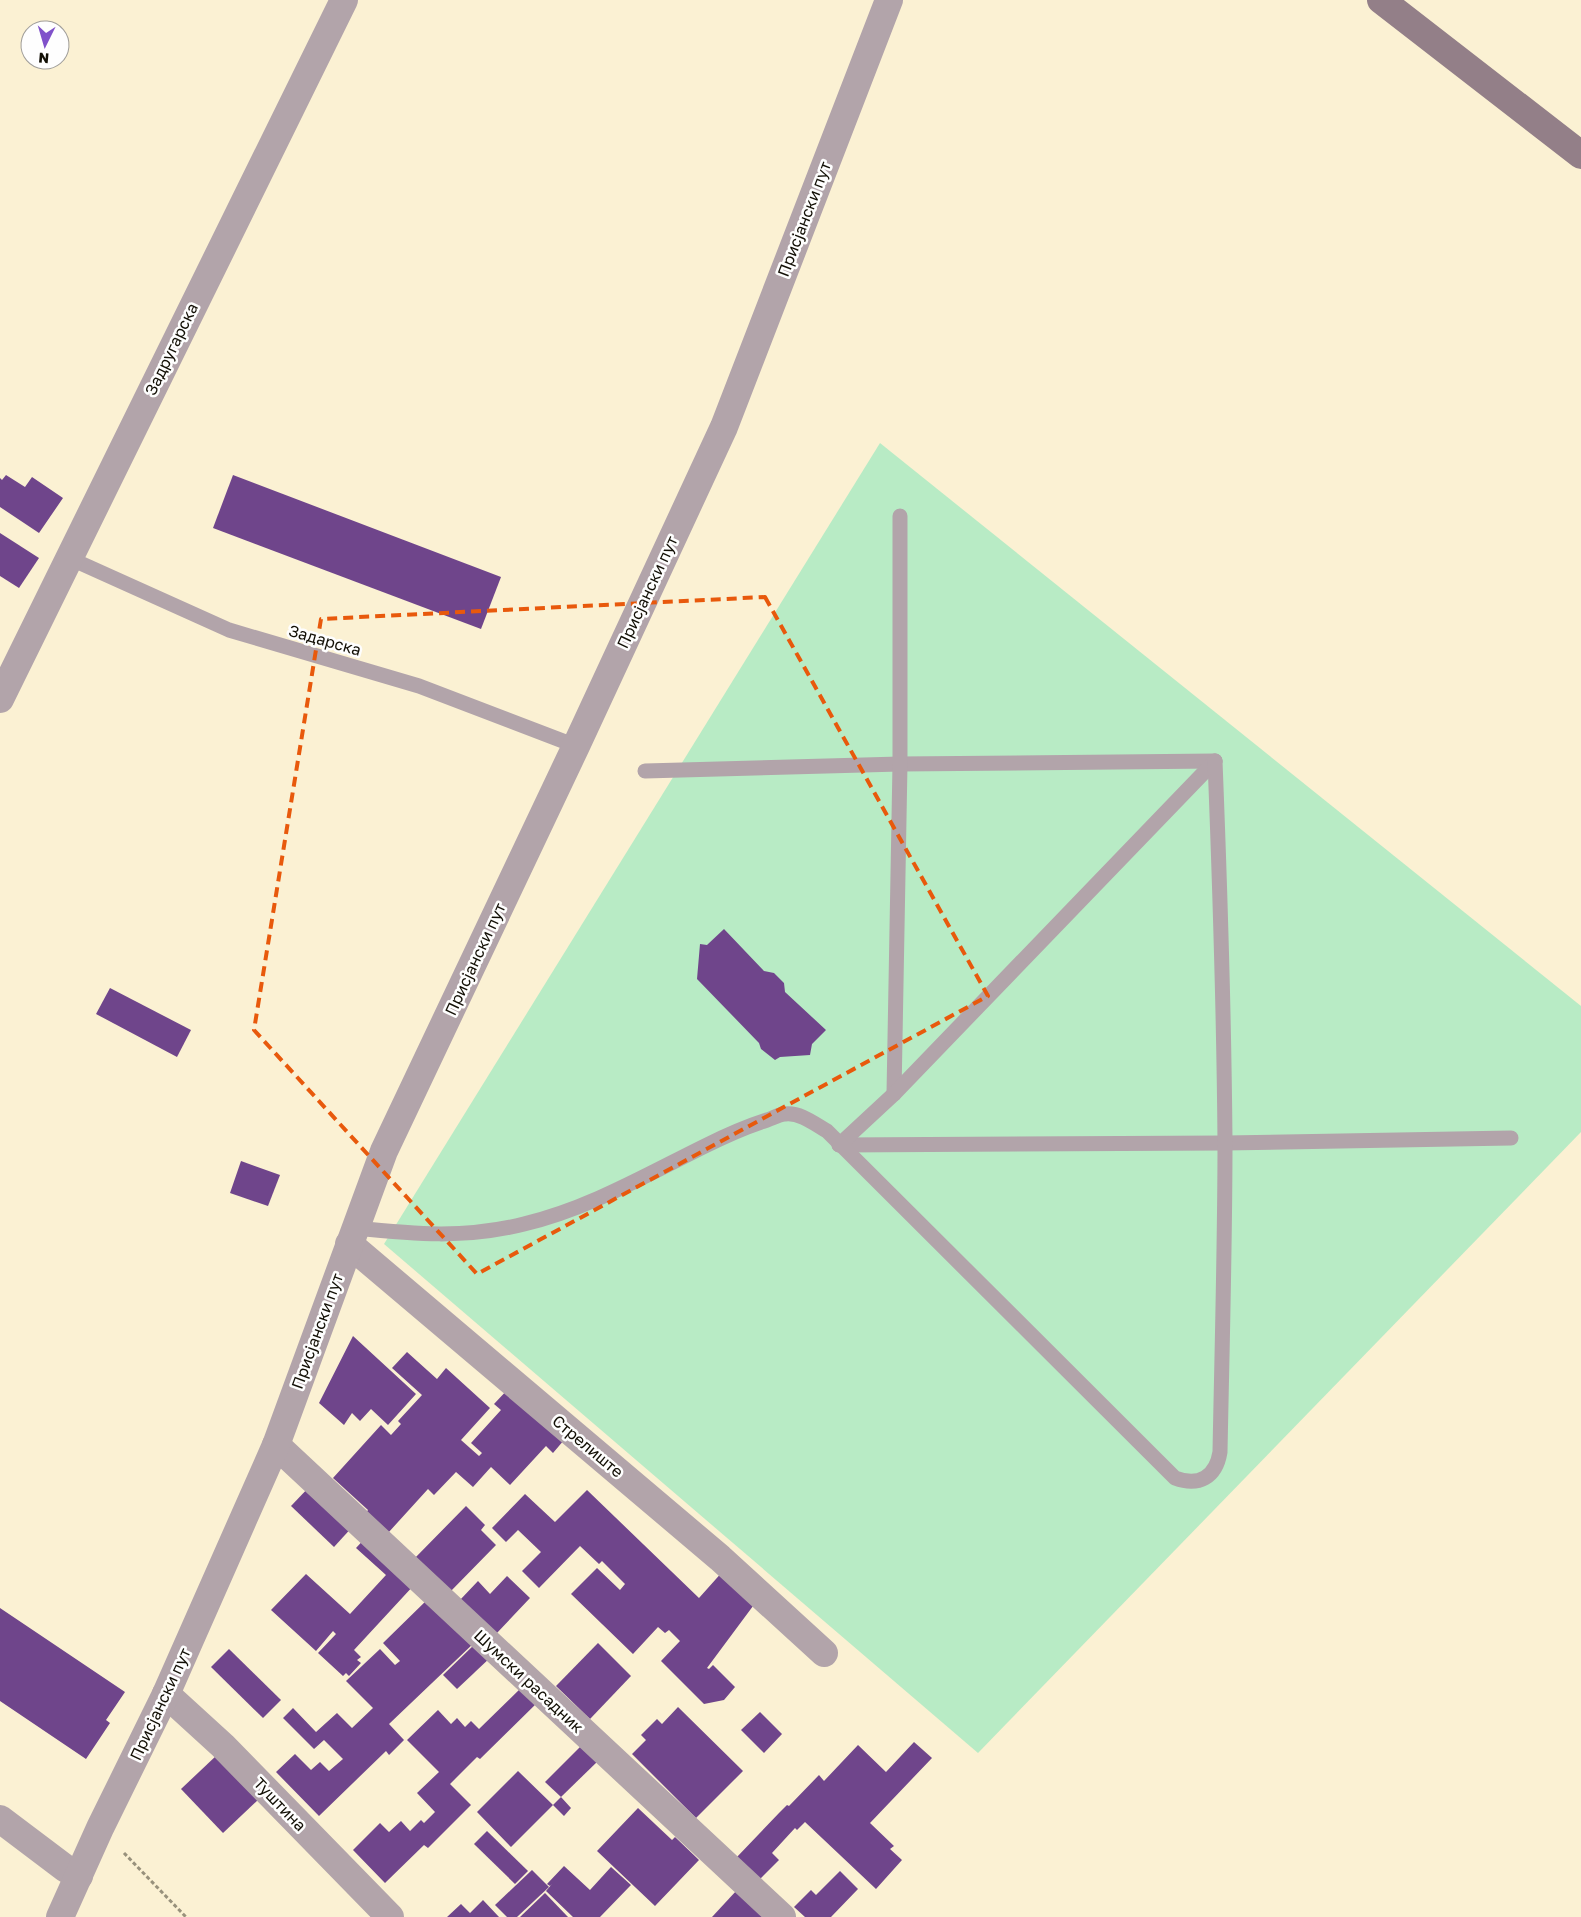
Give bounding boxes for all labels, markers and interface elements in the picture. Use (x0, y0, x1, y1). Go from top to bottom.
north arrow (20, 20, 70, 70)
text: N (38, 50, 50, 67)
street label: Присјански пут (773, 158, 835, 279)
street label: Задругарска (140, 300, 202, 398)
street label: Присјански пут (612, 532, 682, 651)
street label: Задарска (286, 620, 364, 660)
street label: Присјански пут (440, 899, 510, 1018)
street label: Присјански пут (287, 1270, 347, 1392)
street label: Стрелиште (548, 1410, 628, 1482)
street label: Шумски расадник (470, 1625, 588, 1737)
street label: Присјански пут (125, 1644, 195, 1763)
street label: Туштина (250, 1773, 310, 1835)

